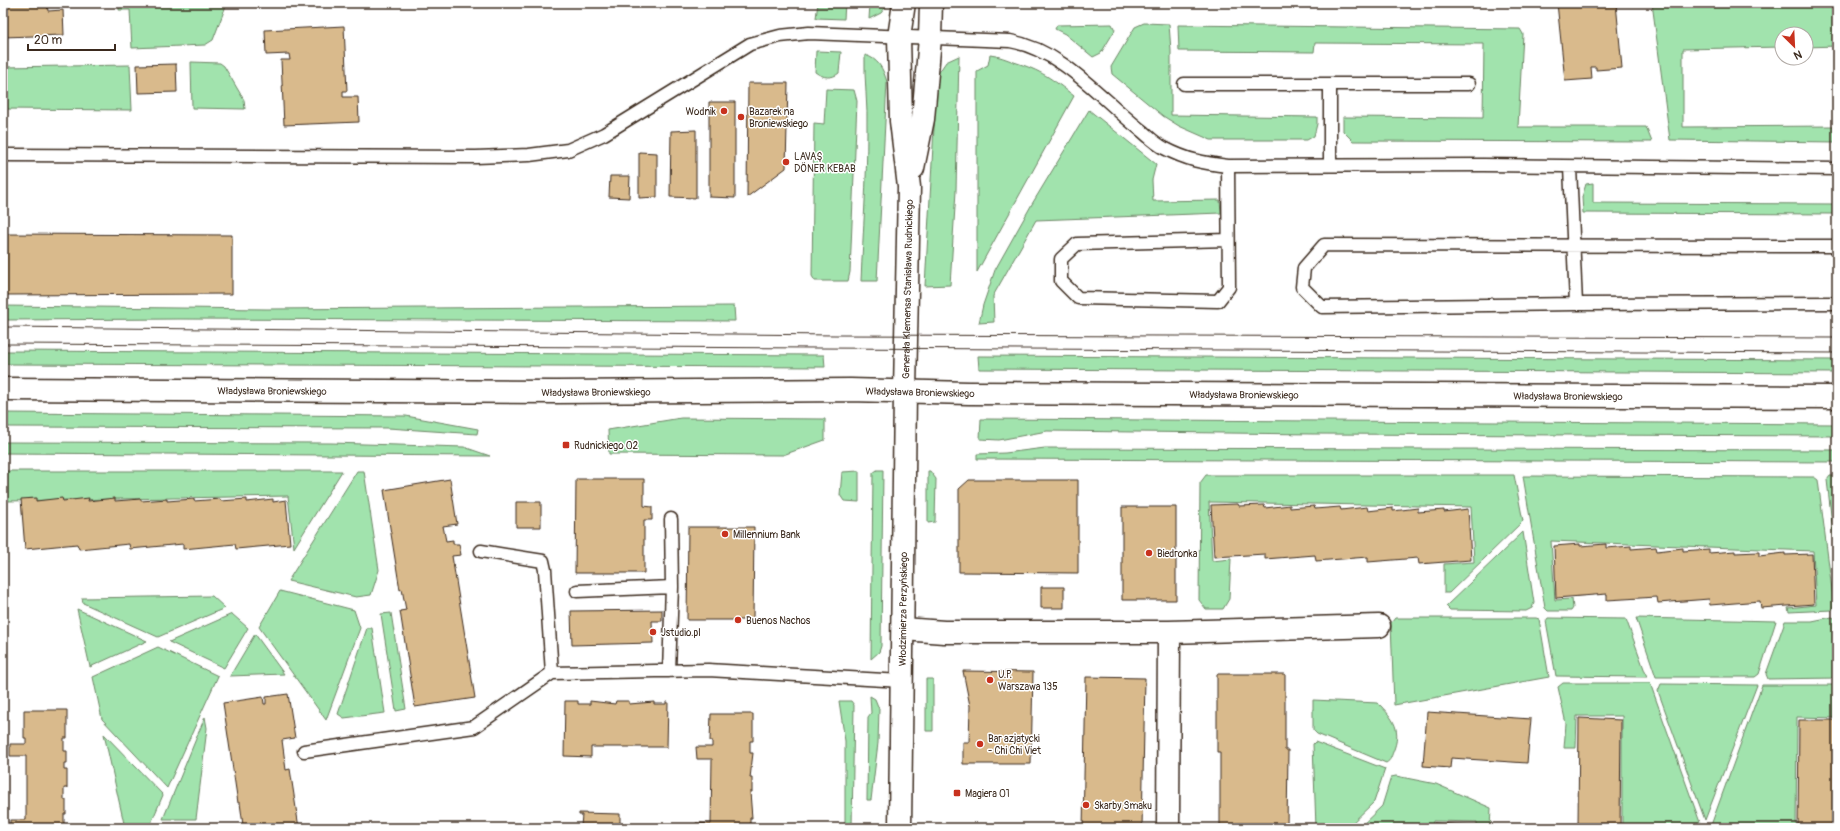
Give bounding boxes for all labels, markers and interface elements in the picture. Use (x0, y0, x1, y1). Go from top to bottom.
scale bar (28, 26, 115, 52)
north arrow (1774, 26, 1814, 66)
text: 20 m (34, 33, 63, 48)
text: N (1791, 47, 1804, 62)
place label: Wodnik (686, 106, 717, 118)
marker: Wodnik (719, 106, 729, 116)
place label: Bazarek na Broniewskiego (749, 106, 809, 130)
marker: Bazarek na Broniewskiego (736, 112, 746, 122)
place label: LAVAŞ DÖNER KEBAB (794, 151, 856, 175)
marker: LAVAŞ DÖNER KEBAB (781, 157, 791, 167)
street label: Generała Klemensa Stanisława Rudnickiego (900, 199, 916, 379)
street label: Władysława Broniewskiego (217, 385, 327, 398)
street label: Władysława Broniewskiego (865, 385, 975, 400)
street label: Władysława Broniewskiego (541, 386, 651, 399)
street label: Władysława Broniewskiego (1189, 389, 1299, 402)
street label: Władysława Broniewskiego (1513, 391, 1623, 403)
marker: Rudnickiego 02 (561, 440, 571, 450)
place label: Rudnickiego 02 (574, 440, 639, 452)
marker: Millennium Bank (720, 529, 730, 539)
place label: Millennium Bank (733, 529, 801, 541)
marker: Biedronka (1144, 548, 1154, 558)
place label: Biedronka (1157, 548, 1198, 560)
street label: Włodzimierza Perzyńskiego (897, 551, 910, 666)
marker: Buenos Nachos (733, 615, 743, 625)
place label: Buenos Nachos (746, 615, 811, 627)
marker: Jstudio.pl (648, 627, 658, 637)
place label: Jstudio.pl (661, 627, 701, 639)
place label: U.P. Warszawa 135 (998, 669, 1058, 693)
marker: U.P. Warszawa 135 (985, 675, 995, 685)
place label: Bar azjatycki - Chi Chi Viet (988, 733, 1042, 757)
marker: Bar azjatycki - Chi Chi Viet (975, 739, 985, 749)
marker: Magiera 01 (952, 788, 962, 798)
place label: Magiera 01 (965, 788, 1010, 800)
marker: Skarby Smaku (1081, 800, 1091, 810)
place label: Skarby Smaku (1094, 800, 1152, 812)

